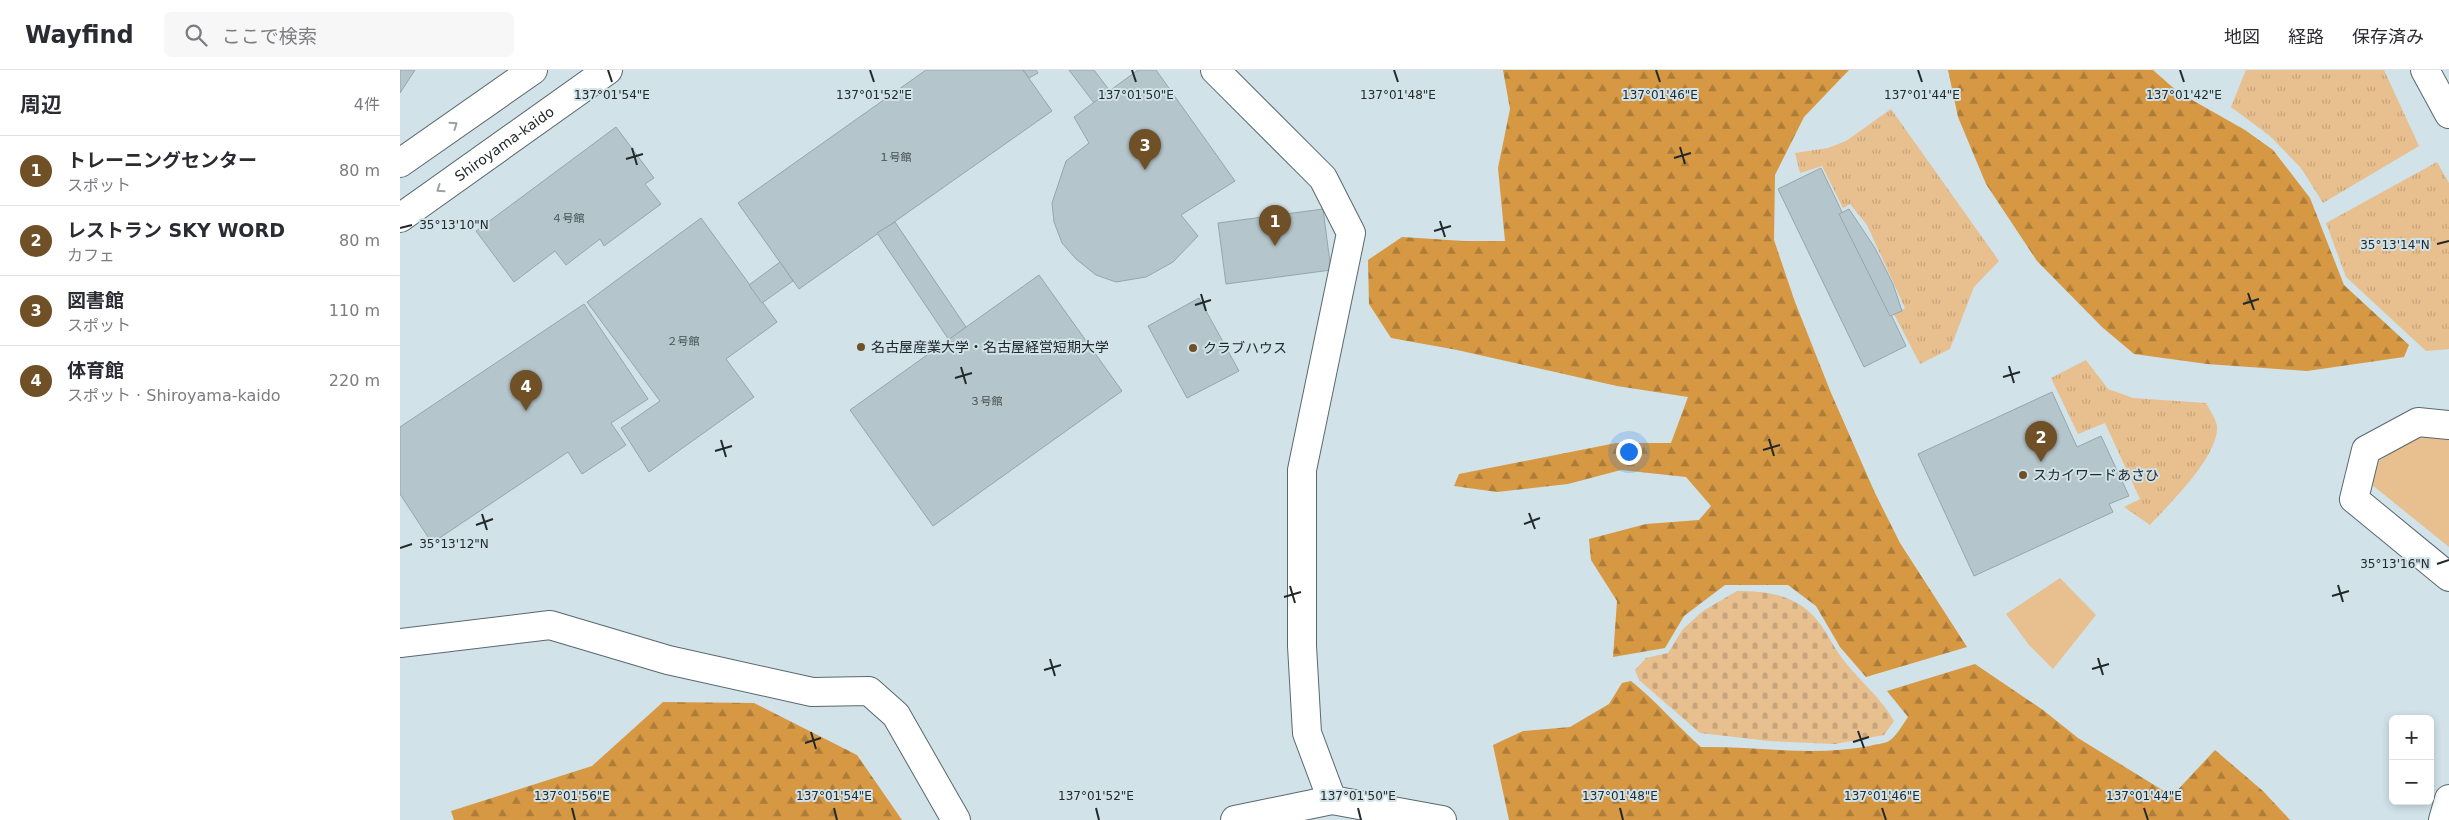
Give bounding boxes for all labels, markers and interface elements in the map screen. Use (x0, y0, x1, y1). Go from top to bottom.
search box (164, 12, 514, 57)
text: Wayfind (25, 21, 134, 49)
icon: search (182, 21, 210, 49)
text: ここで検索 (222, 25, 317, 47)
text: 地図 (2224, 26, 2260, 47)
text: 経路 (2288, 26, 2324, 47)
text: 保存済み (2352, 26, 2424, 47)
text: 137°01'54"E (574, 88, 650, 102)
text: 137°01'52"E (836, 88, 912, 102)
text: 137°01'50"E (1098, 88, 1174, 102)
text: 137°01'48"E (1360, 88, 1436, 102)
text: 137°01'46"E (1622, 88, 1698, 102)
text: 137°01'44"E (1884, 88, 1960, 102)
text: 137°01'42"E (2146, 88, 2222, 102)
text: 周辺 (20, 93, 62, 117)
text: 4件 (354, 95, 380, 114)
street label: Shiroyama-kaido (452, 103, 557, 184)
one-way arrow (448, 122, 458, 131)
pin: 3 (1129, 129, 1161, 170)
text: トレーニングセンター (67, 149, 257, 171)
house number: １号館 (879, 151, 912, 164)
text: 1 (30, 161, 42, 180)
text: 80 m (339, 161, 380, 180)
text: スポット (67, 176, 131, 195)
one-way arrow (436, 183, 446, 192)
pin: 1 (1259, 205, 1291, 246)
house number: ４号館 (552, 212, 585, 225)
text: 35°13'10"N (419, 218, 489, 232)
text: レストラン SKY WORD (67, 219, 285, 241)
text: 2 (30, 231, 42, 250)
text: 80 m (339, 231, 380, 250)
text: 35°13'14"N (2360, 238, 2430, 252)
text: カフェ (67, 246, 115, 265)
text: 図書館 (67, 289, 124, 311)
text: 3 (30, 301, 42, 320)
text: 110 m (329, 301, 380, 320)
text: スポット (67, 316, 131, 335)
house number: ２号館 (667, 335, 700, 348)
place label: 名古屋産業大学・名古屋経営短期大学 (871, 339, 1109, 355)
place label: クラブハウス (1203, 340, 1287, 356)
marker: 名古屋産業大学・名古屋経営短期大学 (855, 341, 867, 353)
marker: クラブハウス (1187, 342, 1199, 354)
text: 体育館 (67, 359, 124, 381)
pin: 4 (510, 370, 542, 411)
text: 4 (30, 371, 42, 390)
text: 220 m (329, 371, 380, 390)
text: スポット · Shiroyama-kaido (67, 386, 281, 405)
house number: ３号館 (970, 395, 1003, 408)
pin: 2 (2025, 421, 2057, 462)
your location (1616, 439, 1642, 465)
place label: スカイワードあさひ (2033, 467, 2159, 483)
marker: スカイワードあさひ (2017, 469, 2029, 481)
text: 35°13'12"N (419, 537, 489, 551)
text: 35°13'16"N (2360, 557, 2430, 571)
map controls (2389, 715, 2434, 805)
button: + (2389, 715, 2434, 760)
button: − (2389, 760, 2434, 805)
text: 137°01'56"E (534, 789, 610, 803)
text: 137°01'54"E (796, 789, 872, 803)
text: 137°01'52"E (1058, 789, 1134, 803)
text: 137°01'50"E (1320, 789, 1396, 803)
text: 137°01'48"E (1582, 789, 1658, 803)
text: 137°01'46"E (1844, 789, 1920, 803)
text: 137°01'44"E (2106, 789, 2182, 803)

